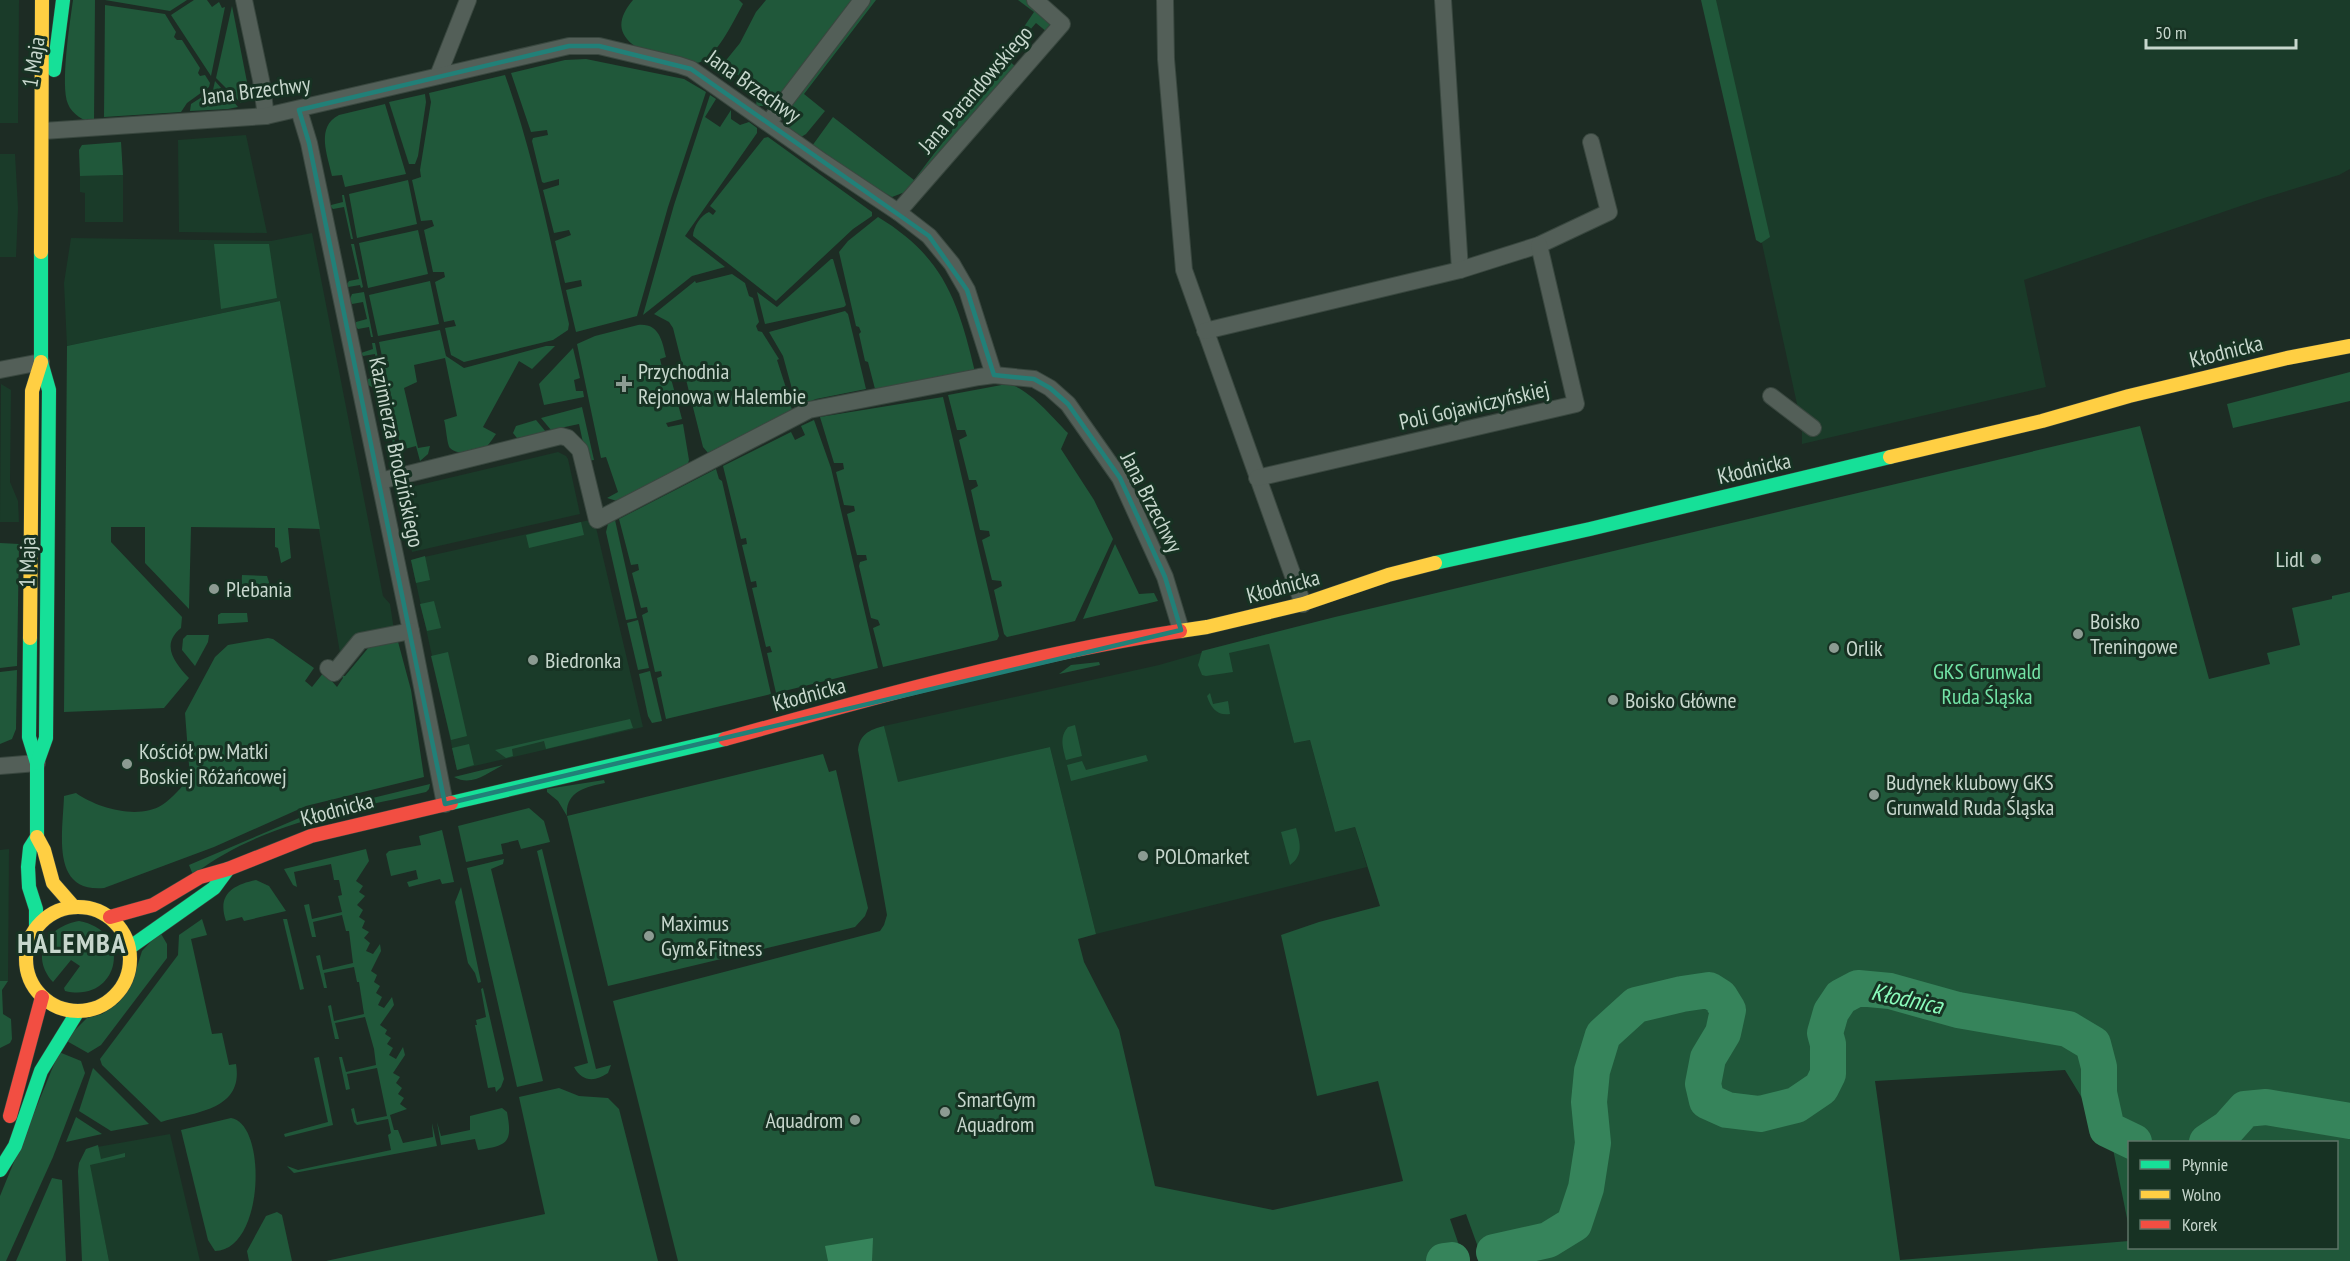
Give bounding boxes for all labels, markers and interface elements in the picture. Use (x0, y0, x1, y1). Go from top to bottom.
scale bar (2146, 12, 2296, 50)
street label: Jana Parandowskiego (911, 19, 1038, 159)
text: 50 m (2155, 21, 2187, 44)
street label: 1 Maja (15, 35, 51, 89)
street label: Jana Brzechwy (700, 43, 807, 129)
street label: Jana Brzechwy (199, 69, 313, 111)
street label: Kłodnicka (2186, 328, 2266, 374)
street label: Kazimierza Brodzińskiego (363, 354, 431, 550)
place label: Przychodnia Rejonowa w Halembie (638, 357, 806, 410)
street label: Poli Gojawiczyńskiej (1396, 374, 1552, 436)
marker: Przychodnia Rejonowa w Halembie (615, 375, 633, 393)
street label: Jana Brzechwy (1114, 446, 1190, 558)
street label: Kłodnicka (1714, 446, 1794, 490)
street label: 1 Maja (13, 536, 41, 588)
place label: Lidl (2275, 545, 2305, 573)
marker: Lidl (2309, 552, 2323, 566)
street label: Kłodnicka (1243, 563, 1323, 609)
place label: Plebania (226, 575, 292, 603)
marker: Plebania (207, 582, 221, 596)
place label: Boisko Treningowe (2090, 607, 2178, 660)
marker: Boisko Treningowe (2071, 627, 2085, 641)
place label: Orlik (1846, 634, 1883, 662)
marker: Orlik (1827, 641, 1841, 655)
place label: Biedronka (545, 646, 621, 674)
marker: Biedronka (526, 653, 540, 667)
park label: GKS Grunwald Ruda Śląska (1933, 657, 2041, 710)
street label: Kłodnicka (769, 671, 849, 717)
place label: Boisko Główne (1625, 686, 1737, 714)
marker: Boisko Główne (1606, 693, 1620, 707)
place label: Kościół pw. Matki Boskiej Różańcowej (139, 737, 287, 790)
marker: Kościół pw. Matki Boskiej Różańcowej (120, 757, 134, 771)
place label: Budynek klubowy GKS Grunwald Ruda Śląska (1886, 768, 2054, 821)
street label: Kłodnicka (297, 786, 377, 832)
marker: Budynek klubowy GKS Grunwald Ruda Śląska (1867, 788, 1881, 802)
place label: POLOmarket (1155, 842, 1249, 870)
marker: POLOmarket (1136, 849, 1150, 863)
place label: Maximus Gym&Fitness (661, 909, 762, 962)
district label: HALEMBA (17, 924, 127, 961)
marker: Maximus Gym&Fitness (642, 929, 656, 943)
water label: Kłodnica (1869, 976, 1947, 1021)
place label: SmartGym Aquadrom (957, 1085, 1036, 1138)
marker: SmartGym Aquadrom (938, 1105, 952, 1119)
place label: Aquadrom (766, 1106, 843, 1134)
marker: Aquadrom (848, 1113, 862, 1127)
legend (2128, 1141, 2338, 1249)
text: Płynnie (2182, 1153, 2228, 1176)
text: Wolno (2182, 1183, 2221, 1206)
text: Korek (2182, 1213, 2217, 1236)

